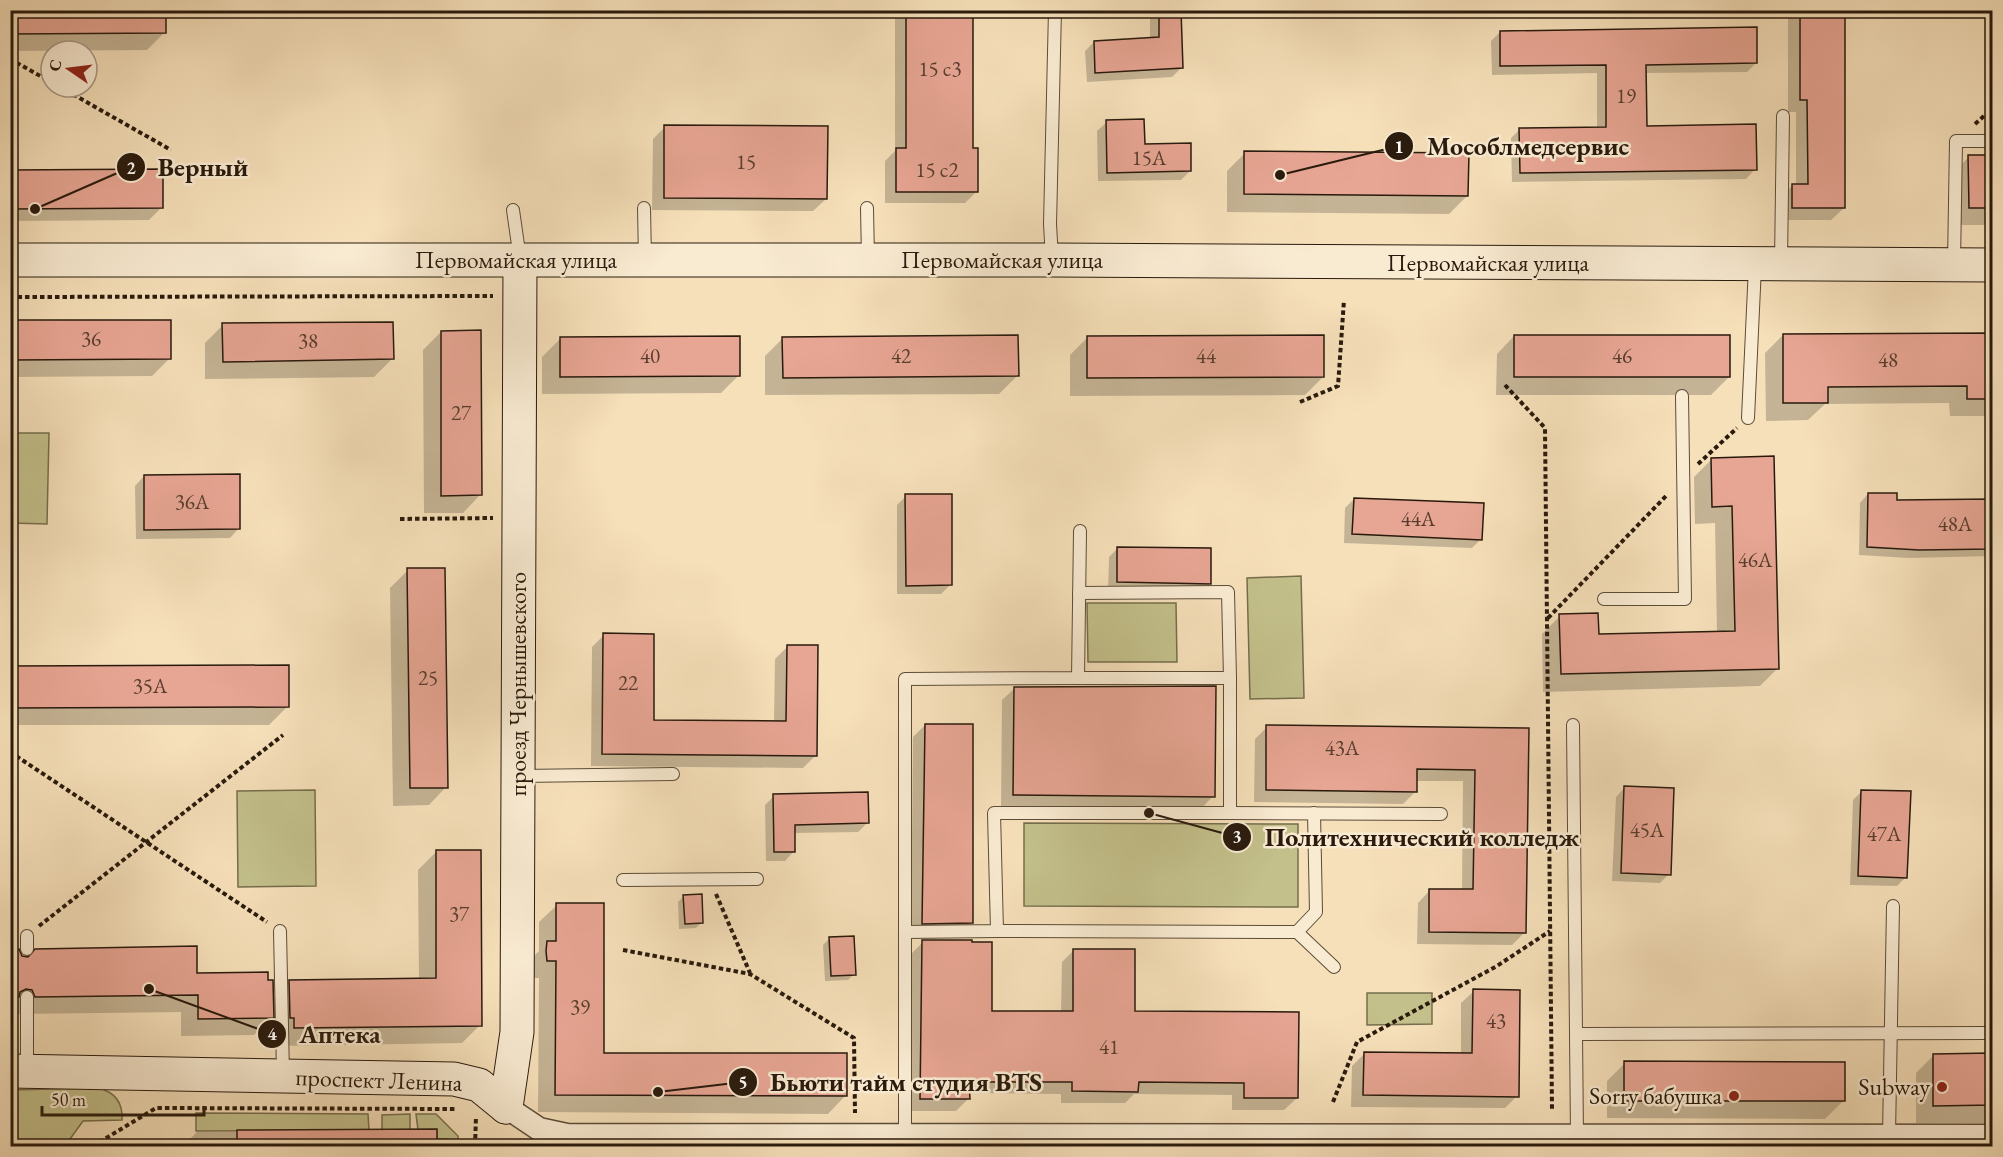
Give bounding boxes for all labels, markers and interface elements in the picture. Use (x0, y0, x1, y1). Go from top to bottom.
north arrow (39, 39, 99, 99)
house number: 15 с3 (919, 55, 962, 82)
text: С (43, 57, 66, 74)
house number: 19 (1616, 82, 1636, 109)
callout: Мособлмедсервис (1384, 124, 1641, 168)
text: Мособлмедсервис (1427, 129, 1630, 163)
text: 1 (1394, 135, 1404, 158)
house number: 15А (1132, 144, 1167, 171)
callout: Верный (116, 145, 260, 189)
house number: 15 (736, 148, 756, 175)
text: Верный (158, 150, 248, 184)
text: 2 (126, 156, 136, 179)
house number: 15 с2 (916, 156, 959, 183)
street label: Первомайская улица (415, 244, 618, 275)
street label: Первомайская улица (901, 244, 1104, 275)
street label: Первомайская улица (1387, 247, 1590, 278)
house number: 36 (81, 325, 101, 352)
house number: 38 (298, 327, 318, 354)
house number: 40 (640, 342, 660, 369)
house number: 42 (891, 342, 911, 369)
house number: 44 (1196, 342, 1217, 369)
house number: 46 (1612, 342, 1632, 369)
house number: 48 (1878, 346, 1898, 373)
house number: 27 (451, 399, 472, 426)
house number: 36А (175, 488, 210, 515)
house number: 44А (1401, 505, 1436, 532)
house number: 48А (1938, 510, 1973, 537)
house number: 46А (1738, 546, 1773, 573)
street label: проезд Чернышевского (502, 572, 533, 796)
house number: 25 (418, 664, 438, 691)
house number: 22 (618, 669, 638, 696)
house number: 35А (133, 672, 168, 699)
house number: 43А (1325, 734, 1360, 761)
callout: Политехнический колледж (1222, 815, 1591, 859)
house number: 45А (1630, 816, 1665, 843)
text: Политехнический колледж (1265, 820, 1579, 854)
house number: 47А (1867, 820, 1902, 847)
text: 3 (1232, 825, 1242, 848)
house number: 37 (449, 900, 470, 927)
house number: 39 (570, 993, 590, 1020)
house number: 43 (1486, 1007, 1506, 1034)
callout: Аптека (257, 1012, 393, 1056)
text: Аптека (298, 1017, 381, 1051)
text: 4 (267, 1022, 277, 1045)
house number: 41 (1099, 1033, 1119, 1060)
callout: Бьюти тайм студия BTS (728, 1060, 1054, 1104)
street label: проспект Ленина (295, 1061, 463, 1098)
text: Бьюти тайм студия BTS (770, 1065, 1042, 1099)
text: 5 (738, 1071, 748, 1094)
place label: Subway (1858, 1071, 1930, 1102)
scale bar (42, 1079, 204, 1117)
place label: Sorry бабушка (1589, 1080, 1722, 1111)
marker: Subway (1935, 1080, 1949, 1094)
text: 50 m (51, 1088, 86, 1111)
marker: Sorry бабушка (1727, 1089, 1741, 1103)

